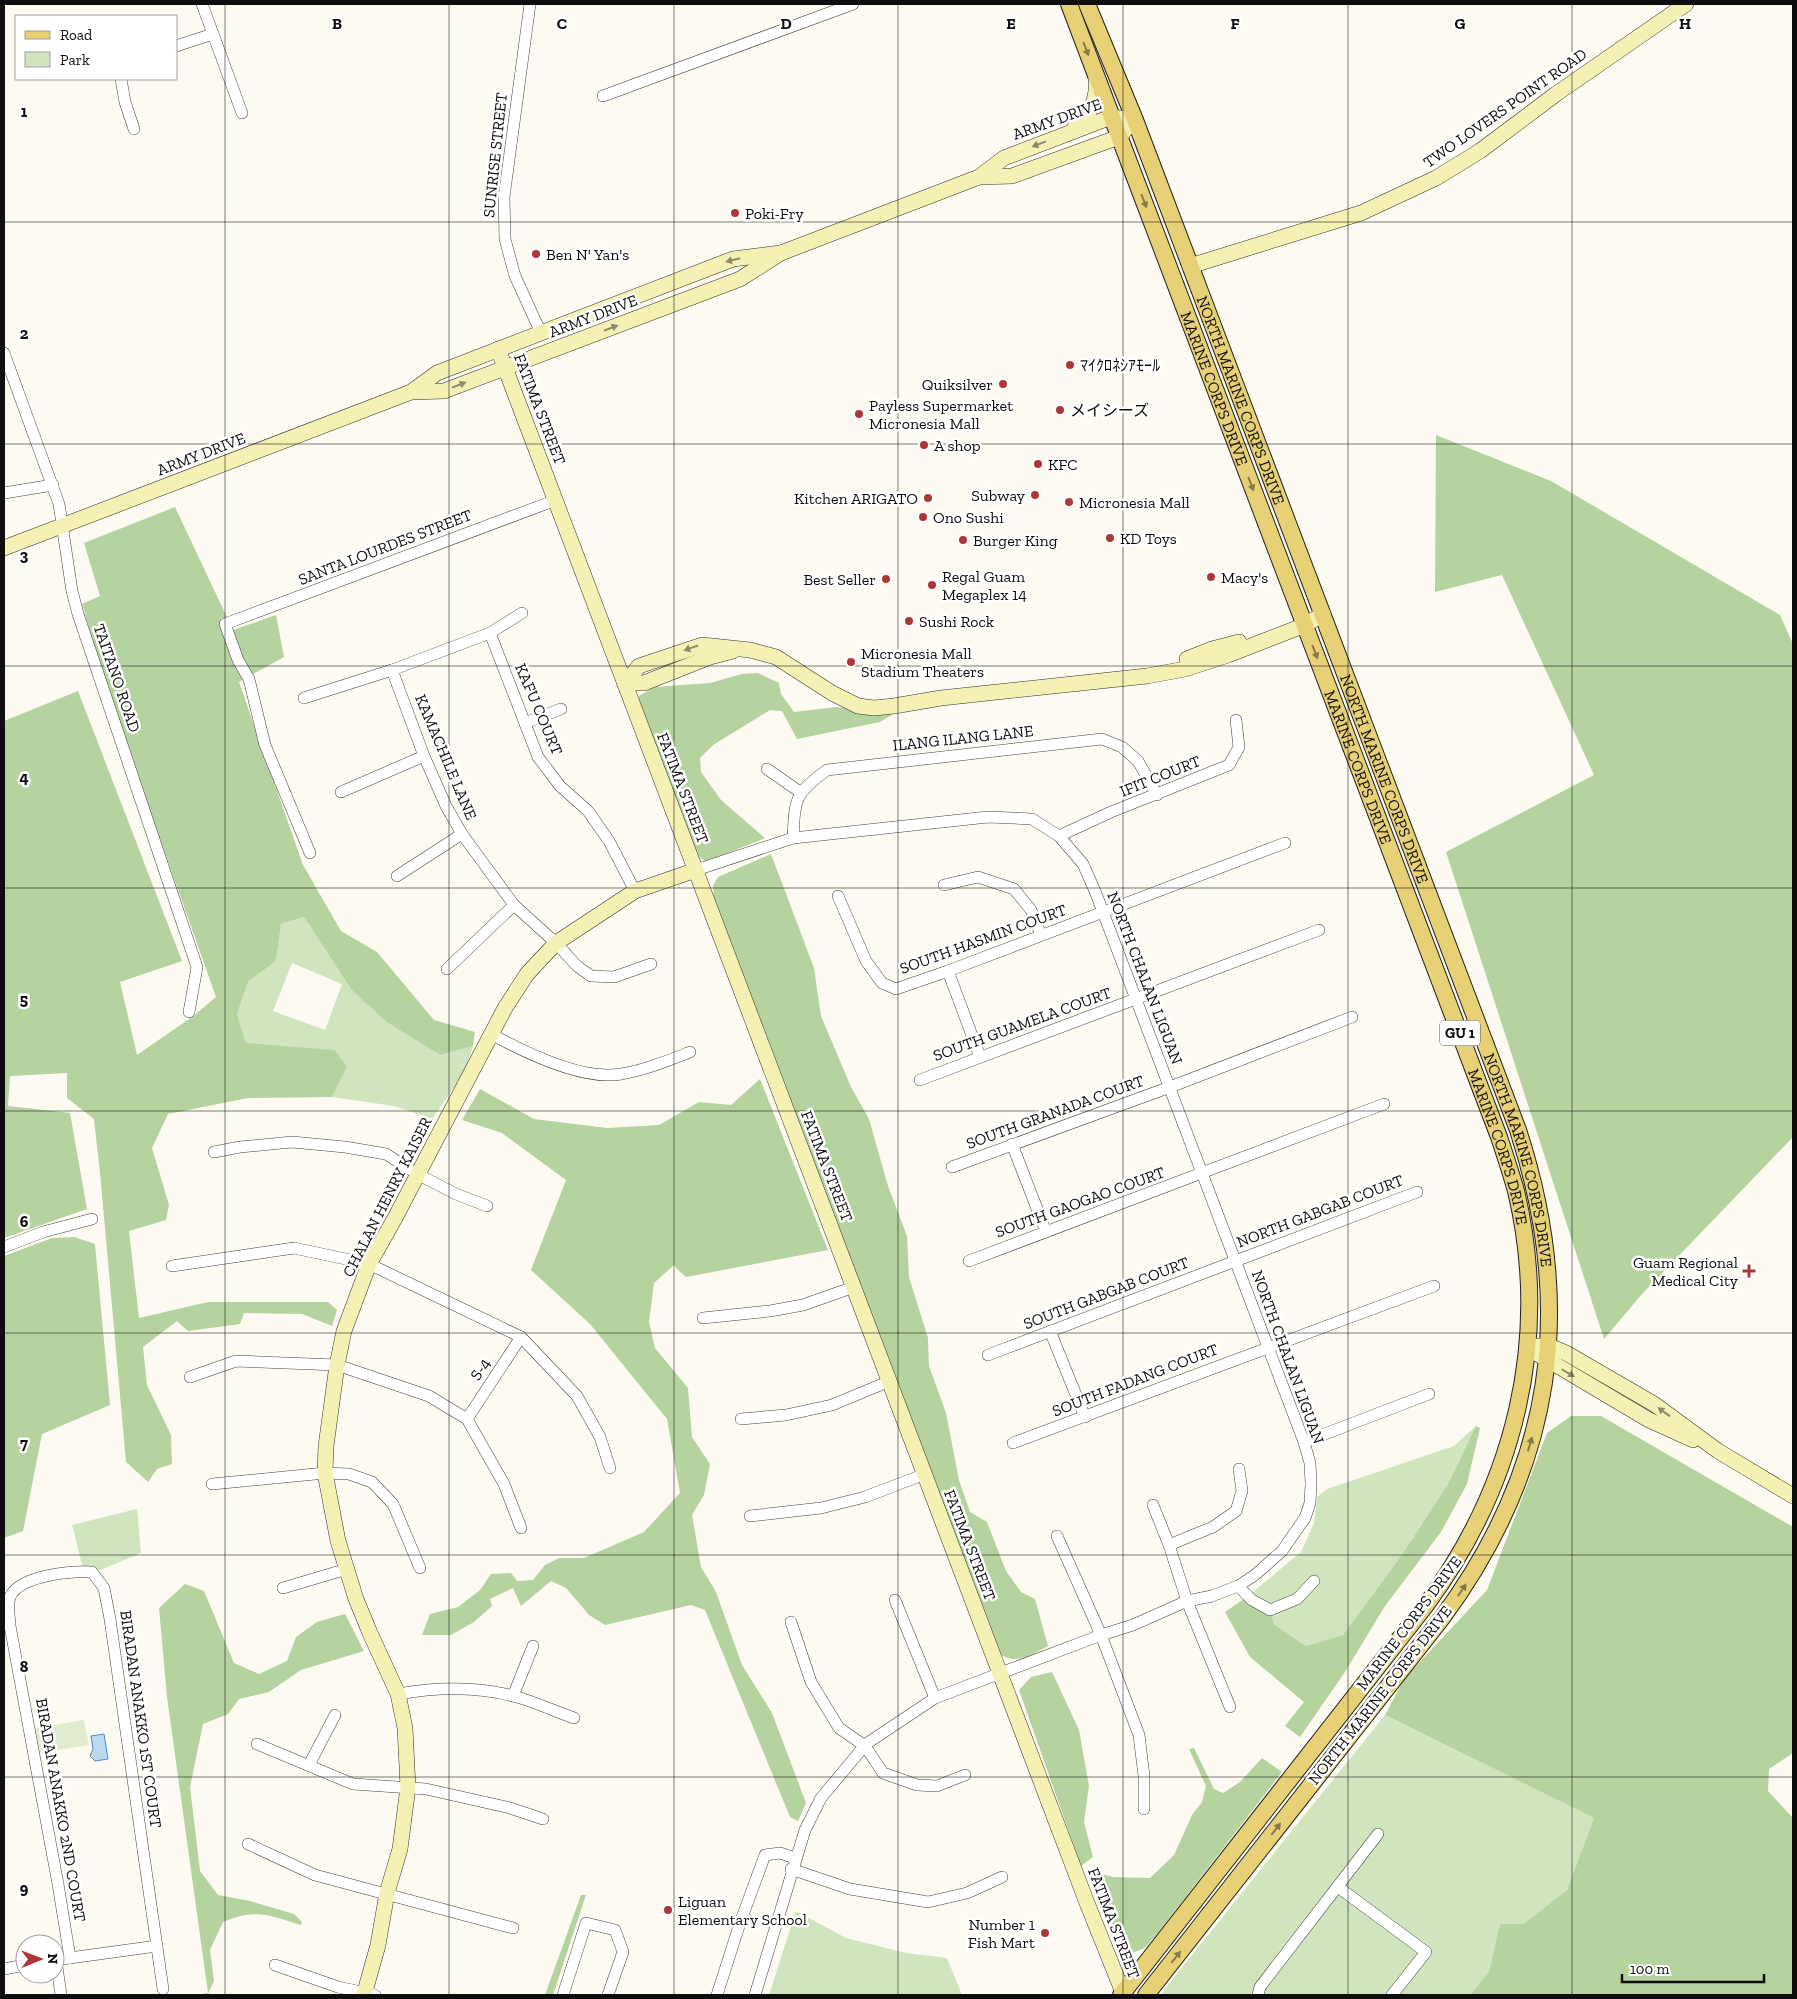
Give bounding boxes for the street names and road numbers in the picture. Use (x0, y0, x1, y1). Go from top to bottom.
street label: TWO LOVERS POINT ROAD (1420, 44, 1590, 172)
street label: SUNRISE STREET (479, 92, 511, 218)
street label: ARMY DRIVE (1010, 94, 1104, 144)
street label: ARMY DRIVE (546, 290, 640, 342)
street label: NORTH MARINE CORPS DRIVE (1193, 293, 1289, 507)
street label: MARINE CORPS DRIVE (1177, 309, 1253, 468)
street label: FATIMA STREET (510, 351, 570, 467)
street label: ARMY DRIVE (154, 428, 248, 480)
street label: SANTA LOURDES STREET (296, 505, 474, 589)
street label: TAITANO ROAD (90, 621, 144, 735)
street label: KAFU COURT (511, 660, 567, 758)
street label: NORTH MARINE CORPS DRIVE (1337, 672, 1433, 886)
street label: MARINE CORPS DRIVE (1321, 687, 1396, 847)
street label: KAMACHILE LANE (411, 691, 481, 823)
street label: ILANG ILANG LANE (892, 721, 1034, 755)
street label: FATIMA STREET (653, 730, 713, 846)
street label: IFIT COURT (1117, 751, 1203, 801)
street label: NORTH CHALAN LIGUAN (1103, 889, 1187, 1067)
street label: SOUTH HASMIN COURT (897, 900, 1069, 978)
street label: SOUTH GUAMELA COURT (930, 983, 1114, 1065)
road number: GU 1 (1440, 1020, 1480, 1046)
street label: NORTH MARINE CORPS DRIVE (1480, 1050, 1556, 1268)
street label: MARINE CORPS DRIVE (1464, 1066, 1532, 1226)
street label: SOUTH GRANADA COURT (964, 1071, 1146, 1153)
street label: FATIMA STREET (797, 1108, 857, 1224)
street label: CHALAN HENRY KAISER (338, 1114, 436, 1280)
street label: SOUTH GAOGAO COURT (993, 1162, 1167, 1242)
street label: NORTH GABGAB COURT (1234, 1170, 1406, 1252)
street label: SOUTH GABGAB COURT (1021, 1253, 1191, 1333)
street label: NORTH CHALAN LIGUAN (1248, 1268, 1328, 1447)
street label: SOUTH FADANG COURT (1049, 1340, 1221, 1420)
street label: S-4 (466, 1354, 494, 1384)
street label: FATIMA STREET (940, 1487, 1000, 1603)
street label: MARINE CORPS DRIVE (1352, 1552, 1466, 1694)
street label: NORTH MARINE CORPS DRIVE (1304, 1602, 1456, 1788)
street label: BIRADAN ANAKKO 1ST COURT (116, 1609, 166, 1829)
street label: BIRADAN ANAKKO 2ND COURT (32, 1697, 90, 1923)
street label: FATIMA STREET (1084, 1865, 1144, 1981)

